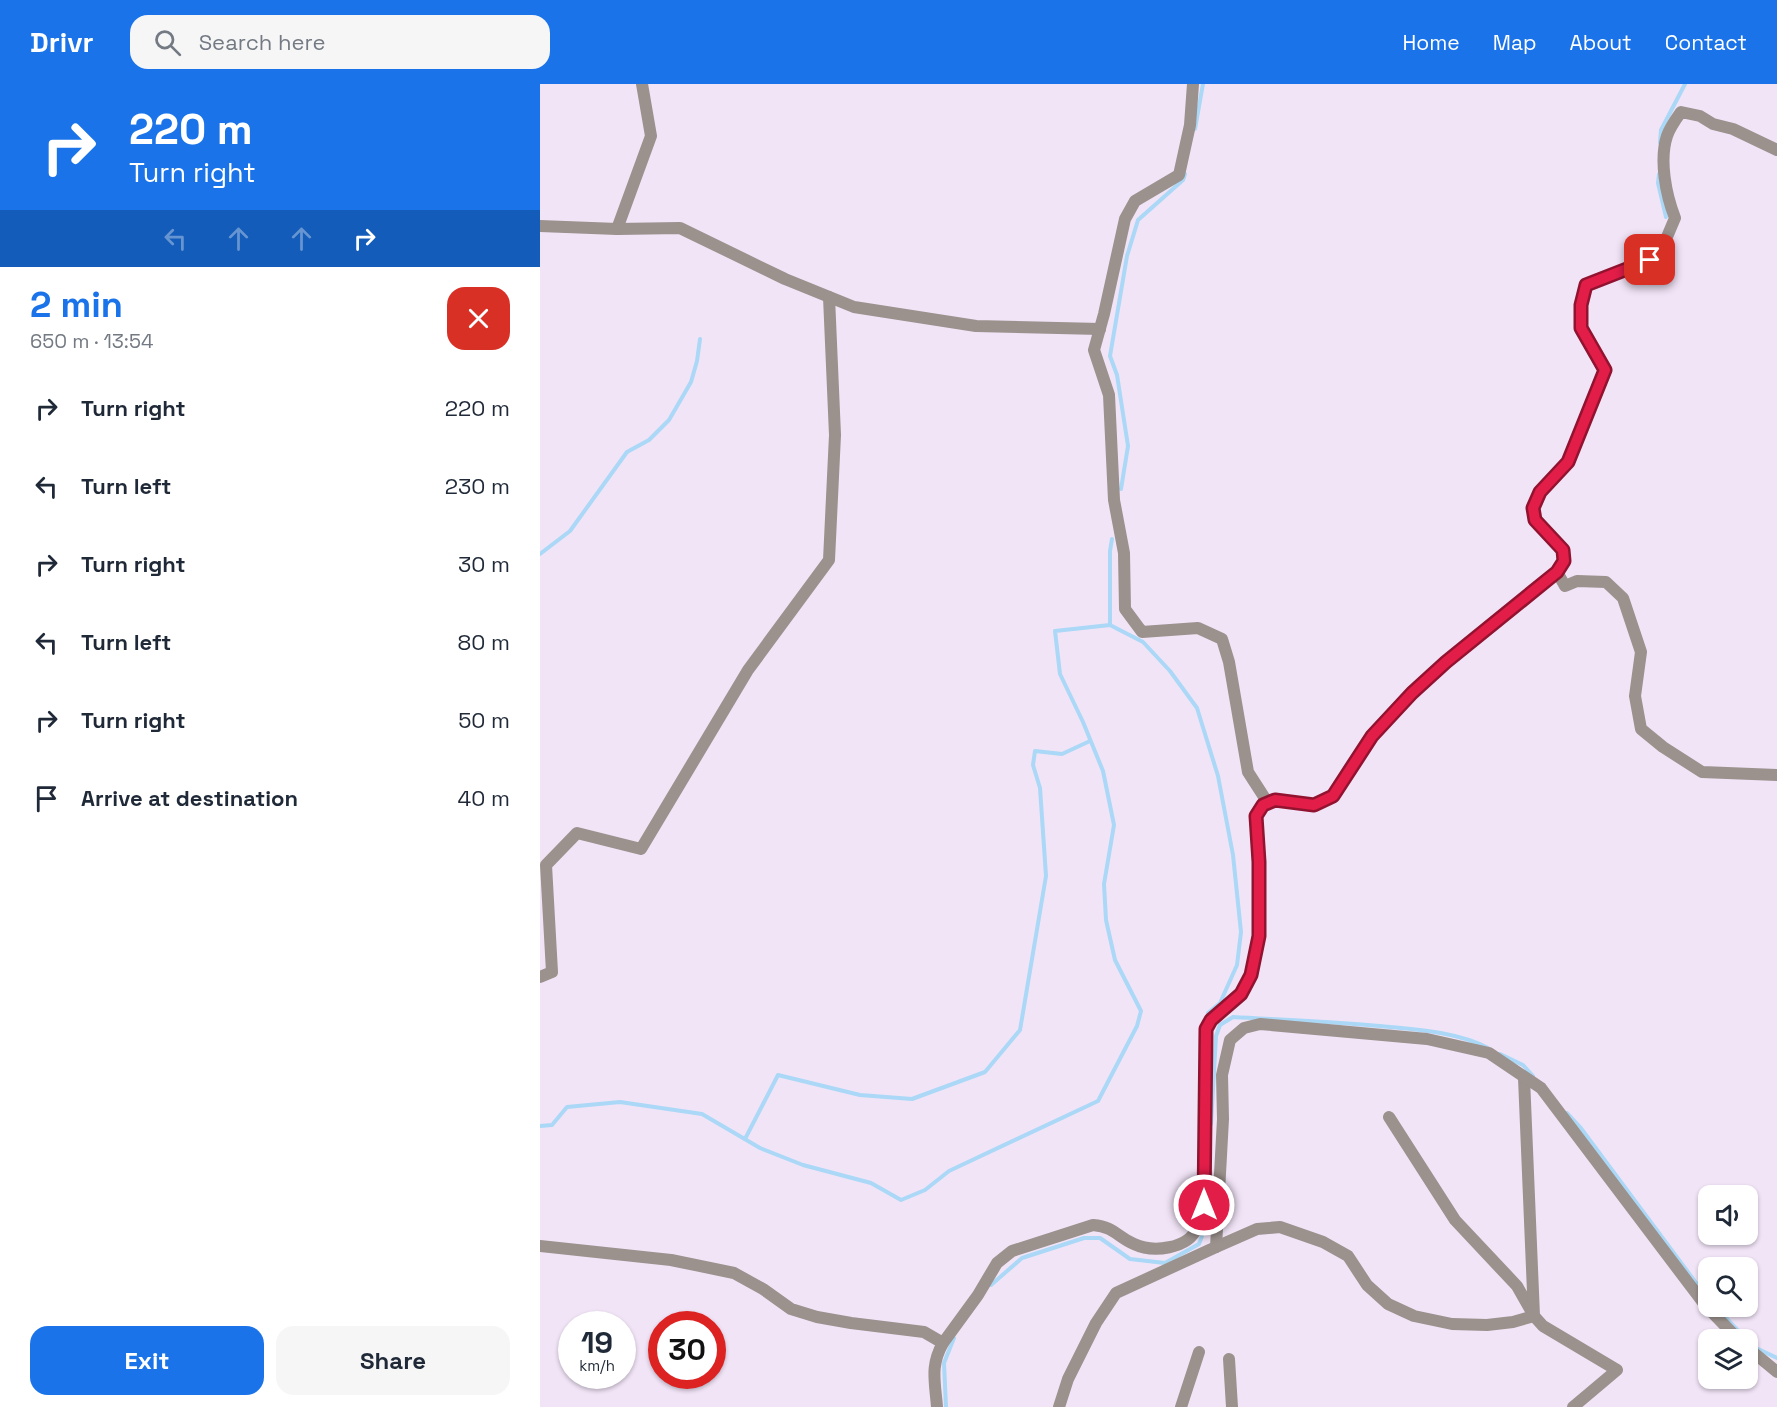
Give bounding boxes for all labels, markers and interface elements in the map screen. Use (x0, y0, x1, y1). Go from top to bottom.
search box (130, 15, 550, 69)
text: Drivr (30, 24, 94, 60)
icon: search (151, 26, 184, 59)
text: Search here (199, 28, 325, 56)
text: Home (1402, 29, 1460, 56)
text: Map (1493, 29, 1537, 56)
text: About (1570, 29, 1632, 56)
text: Contact (1665, 29, 1747, 56)
text: 220 m (129, 103, 253, 156)
icon: right (30, 108, 108, 186)
text: Turn right (129, 155, 256, 190)
icon: left (159, 222, 192, 255)
icon: ahead (222, 222, 255, 255)
icon: ahead (285, 222, 318, 255)
icon: right (348, 222, 381, 255)
pin (1624, 234, 1675, 285)
icon: arrive (1633, 243, 1666, 276)
text: 2 min (30, 282, 123, 328)
button: close (447, 287, 510, 350)
text: 650 m · 13:54 (30, 328, 153, 354)
icon: right (30, 392, 63, 425)
text: Turn right (81, 394, 186, 422)
text: 220 m (445, 394, 510, 422)
icon: left (30, 470, 63, 503)
text: Turn left (81, 472, 171, 500)
text: 230 m (445, 472, 510, 500)
icon: right (30, 548, 63, 581)
text: Turn right (81, 550, 186, 578)
text: 30 m (458, 550, 510, 578)
icon: left (30, 626, 63, 659)
text: Turn left (81, 628, 171, 656)
text: 80 m (458, 628, 510, 656)
icon: right (30, 704, 63, 737)
text: Turn right (81, 706, 186, 734)
text: 50 m (458, 706, 510, 734)
icon: arrive (30, 782, 63, 815)
text: Arrive at destination (81, 784, 298, 812)
text: 40 m (458, 784, 510, 812)
position arrow (1172, 1173, 1236, 1237)
map controls (1698, 1185, 1758, 1389)
button: sound (1698, 1185, 1758, 1245)
button: search (1698, 1257, 1758, 1317)
speed limit sign: 30 (648, 1311, 726, 1389)
text: 19 (581, 1323, 613, 1362)
button: Exit (30, 1326, 264, 1395)
button: Share (276, 1326, 510, 1395)
button: layers (1698, 1329, 1758, 1389)
text: km/h (579, 1356, 615, 1375)

